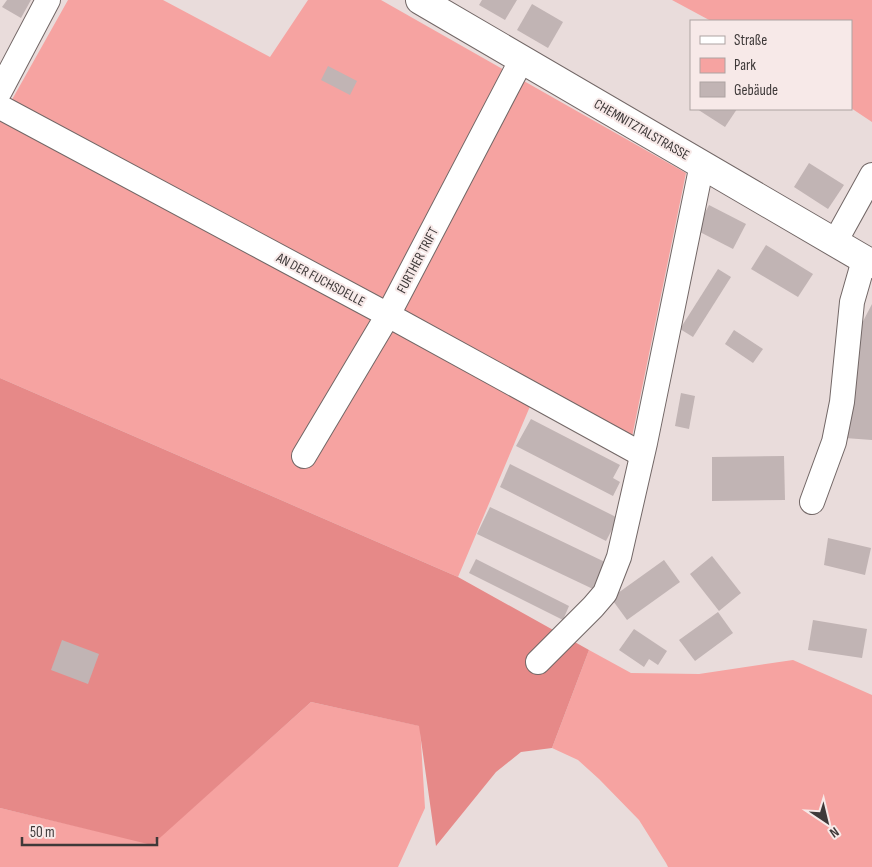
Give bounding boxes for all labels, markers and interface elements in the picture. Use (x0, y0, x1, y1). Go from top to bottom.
legend (690, 20, 852, 110)
text: Straße (734, 31, 767, 50)
text: Park (734, 56, 756, 75)
text: Gebäude (734, 81, 778, 100)
street label: CHEMNITZTALSTRASSE (591, 95, 693, 164)
street label: FURTHER TRIFT (393, 224, 442, 296)
street label: AN DER FUCHSDELLE (273, 249, 368, 310)
north arrow (802, 797, 852, 847)
scale bar (22, 814, 158, 846)
text: 50 m (30, 823, 55, 842)
text: N (826, 823, 842, 841)

